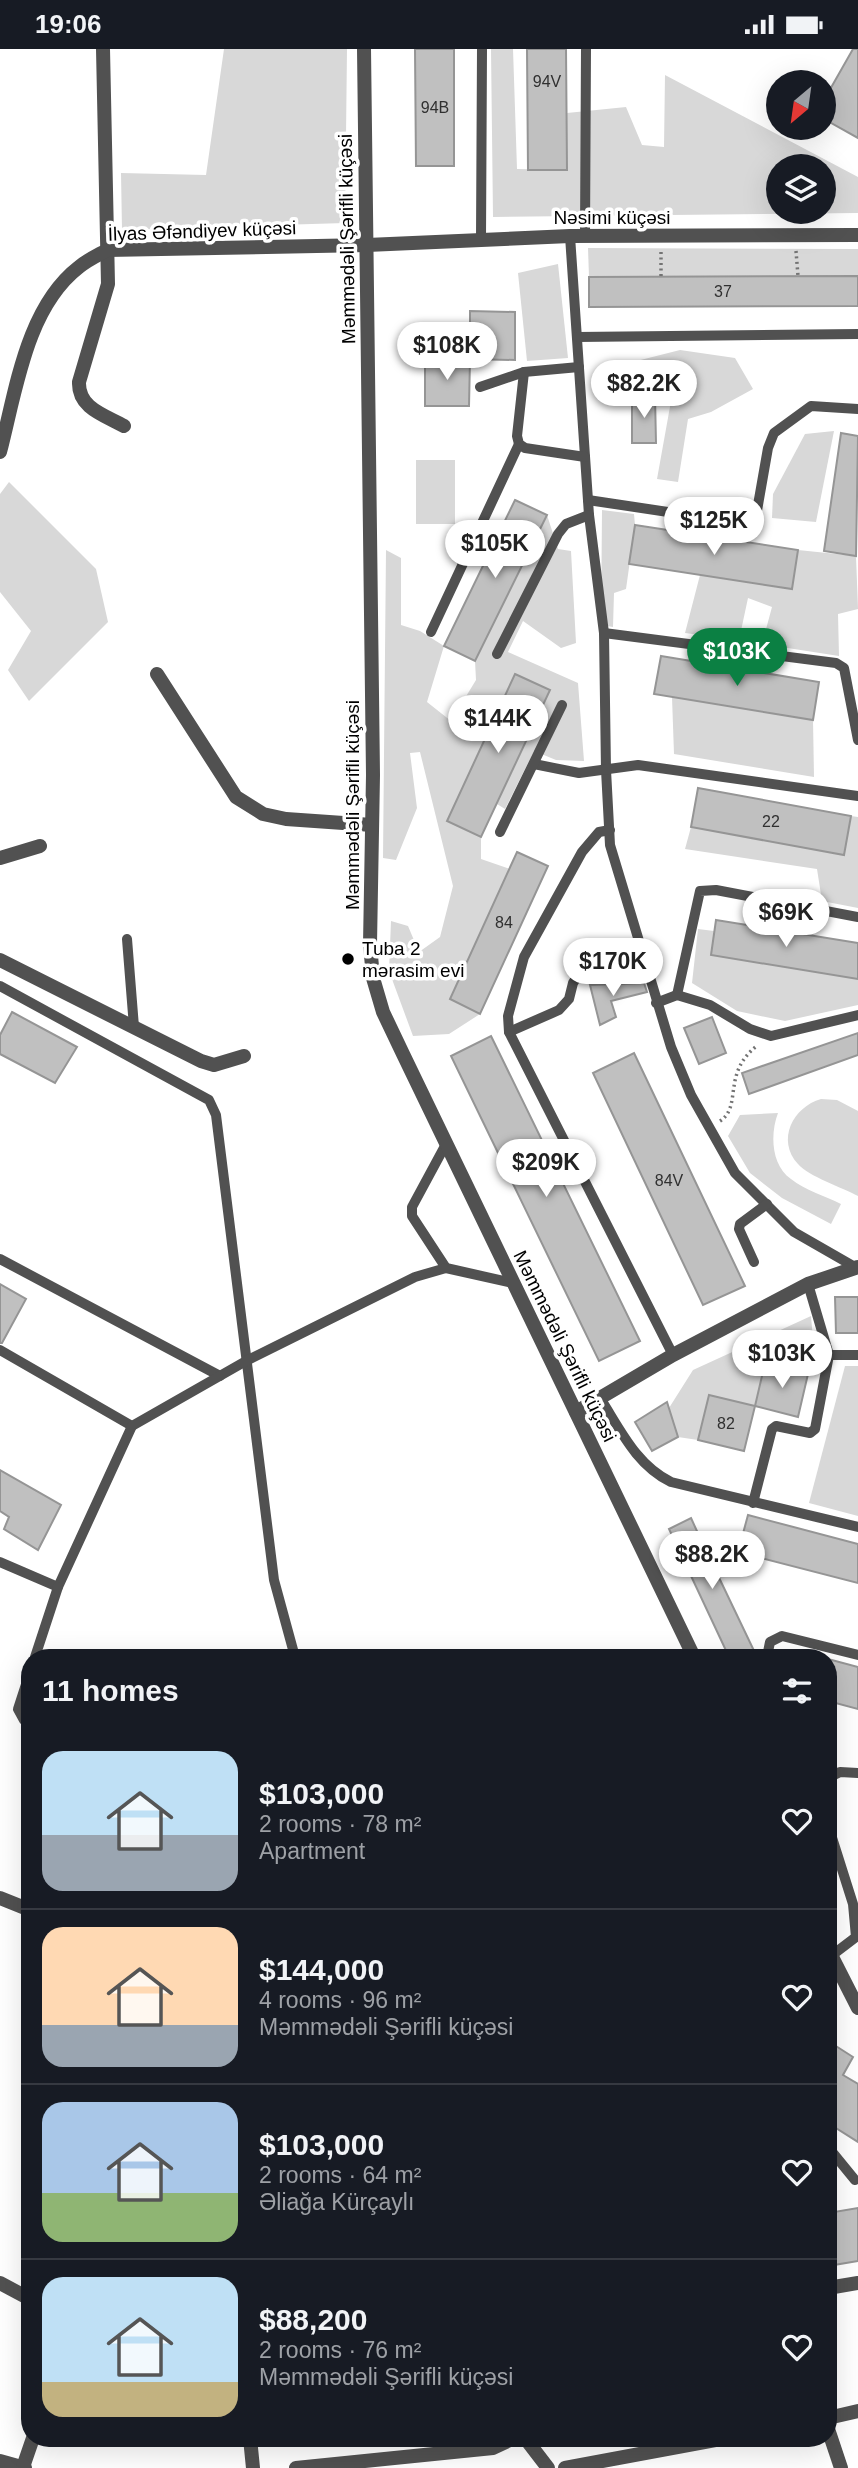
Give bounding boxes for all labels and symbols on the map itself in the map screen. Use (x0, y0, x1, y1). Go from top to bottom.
north arrow (766, 70, 836, 140)
house number: 94V (533, 73, 562, 90)
house number: 94B (421, 99, 449, 116)
street label: Məmmədəli Şərifli küçəsi (335, 134, 359, 344)
street label: Nəsimi küçəsi (553, 207, 671, 228)
street label: İlyas Əfəndiyev küçəsi (107, 217, 297, 245)
house number: 37 (714, 283, 732, 300)
pin: $108K (398, 323, 496, 382)
pin: $82.2K (587, 361, 701, 420)
pin: $125K (665, 497, 763, 557)
pin: $105K (446, 521, 544, 580)
pin: $103K (688, 629, 786, 688)
pin: $144K (449, 695, 547, 755)
street label: Məmmədəli Şərifli küçəsi (342, 700, 363, 910)
house number: 22 (762, 813, 780, 830)
pin: $69K (745, 890, 827, 949)
house number: 84 (495, 914, 513, 931)
place label: Tuba 2 mərasim evi (362, 938, 464, 981)
pin: $170K (564, 939, 662, 998)
marker: Tuba 2 mərasim evi (340, 951, 356, 967)
pin: $209K (497, 1139, 595, 1199)
house number: 84V (655, 1172, 684, 1189)
street label: Məmmədəli Şərifli küçəsi (510, 1247, 620, 1445)
pin: $103K (733, 1331, 831, 1390)
house number: 82 (717, 1415, 735, 1432)
pin: $88.2K (655, 1531, 769, 1591)

